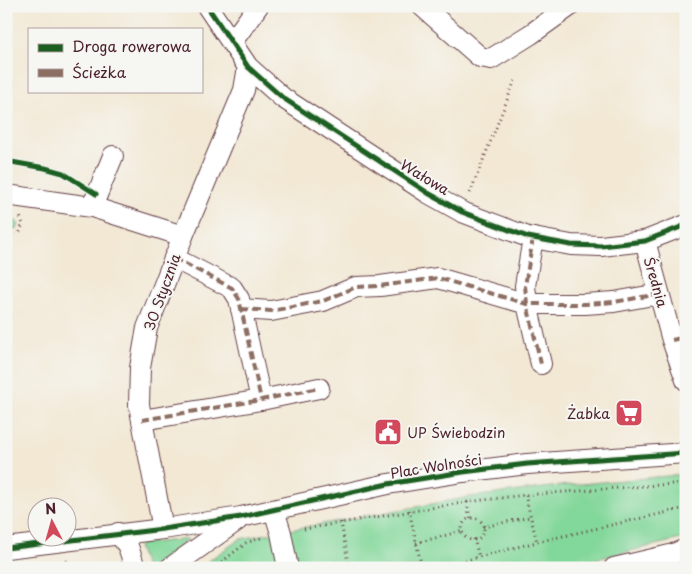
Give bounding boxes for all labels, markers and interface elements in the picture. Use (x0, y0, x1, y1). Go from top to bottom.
legend (28, 28, 202, 92)
text: Droga rowerowa (72, 34, 191, 57)
text: Ścieżka (72, 60, 127, 83)
street label: Wałowa (396, 154, 454, 200)
street label: 30 Stycznia (138, 250, 186, 334)
street label: Średnia (639, 254, 673, 310)
supermarket icon: Żabka (614, 398, 644, 428)
place label: Żabka (567, 403, 610, 424)
public building icon: UP Świebodzin (373, 417, 403, 447)
place label: UP Świebodzin (407, 422, 505, 443)
street label: Plac Wolności (389, 448, 483, 484)
north arrow (28, 496, 78, 546)
text: N (44, 498, 57, 520)

